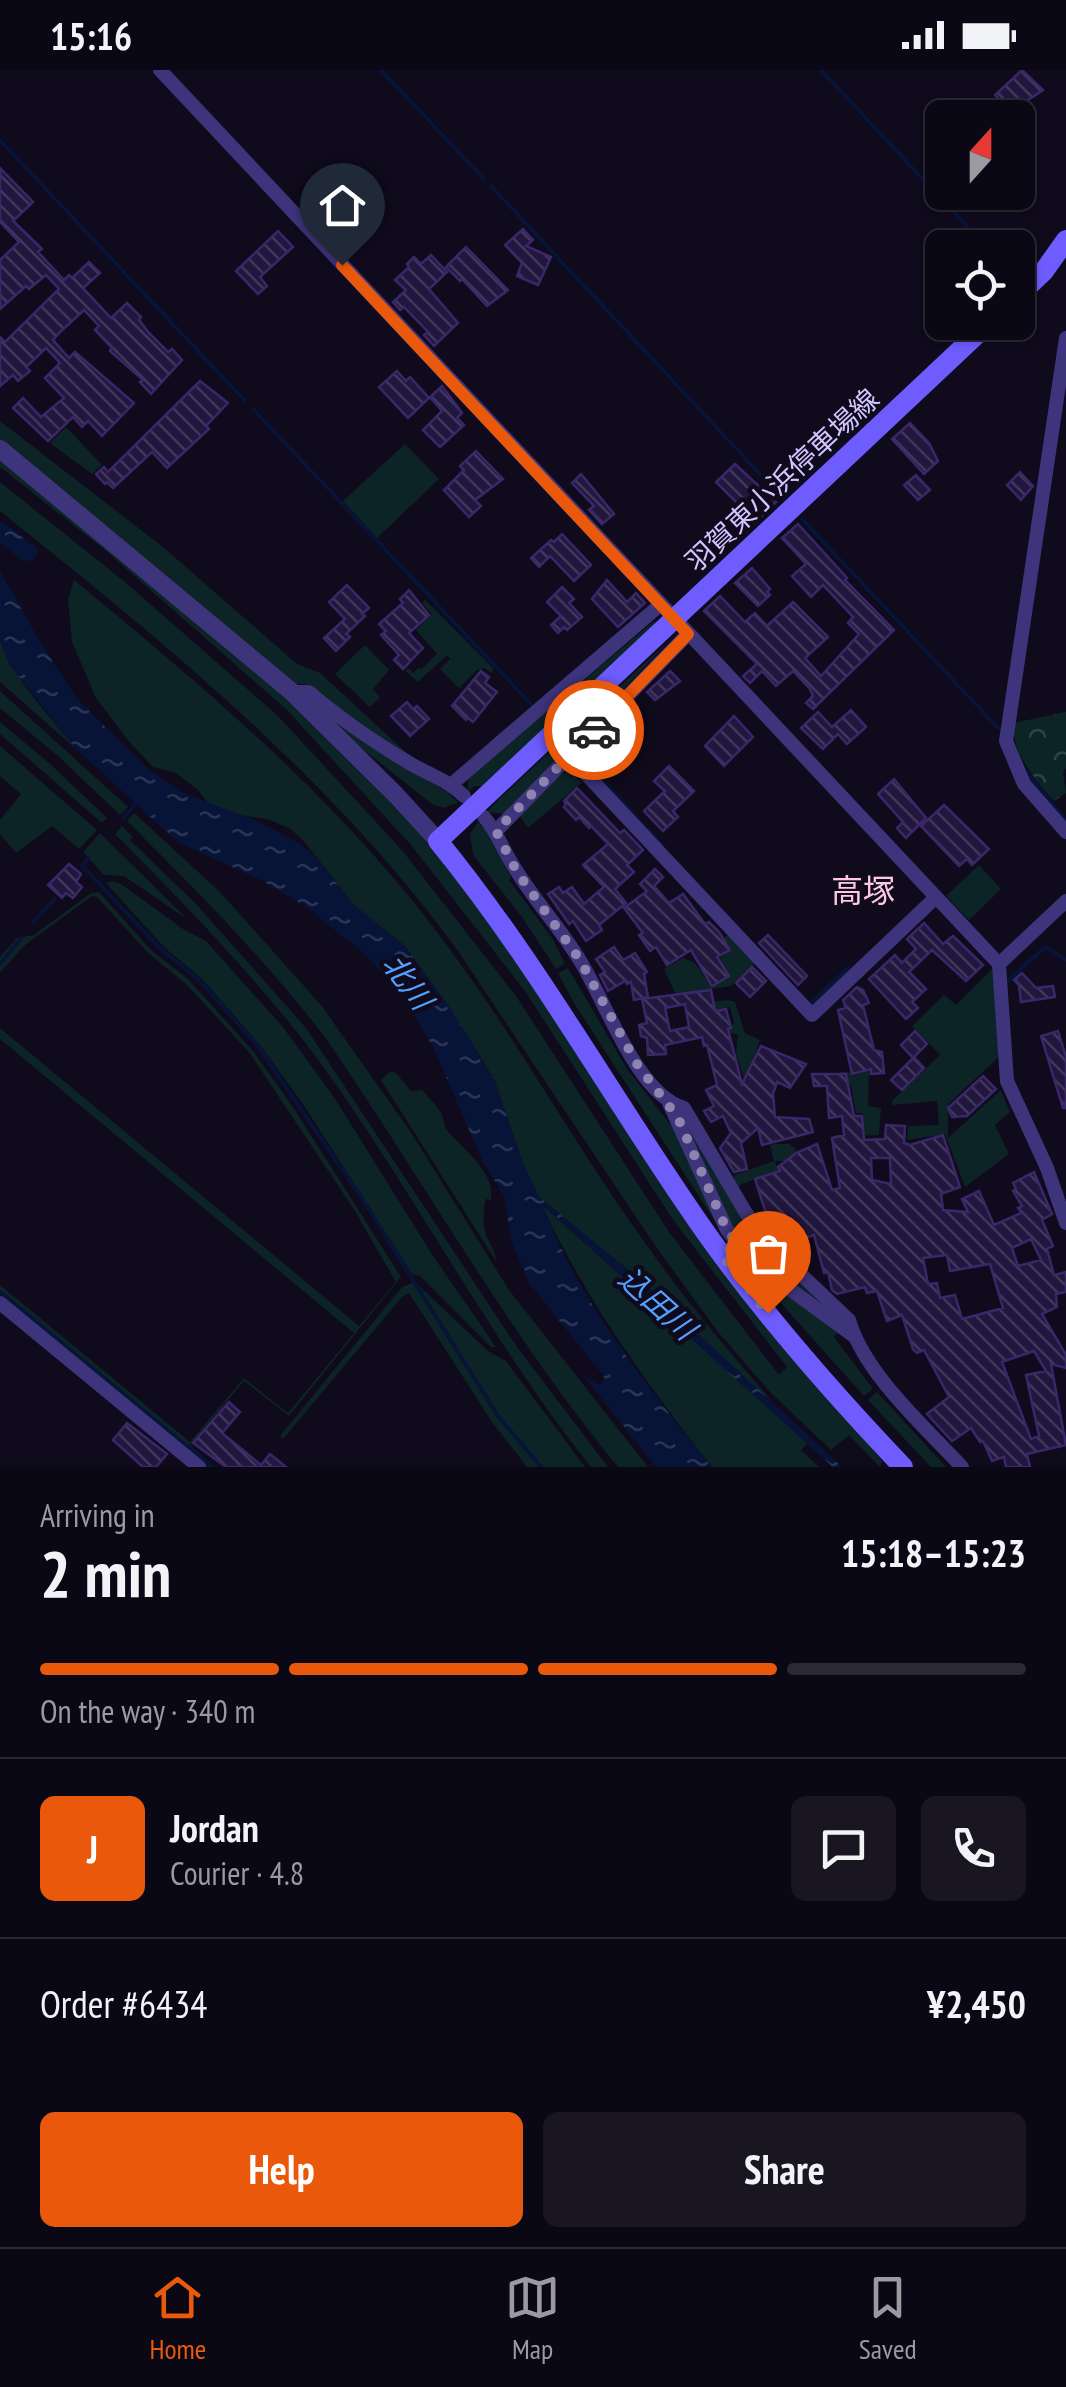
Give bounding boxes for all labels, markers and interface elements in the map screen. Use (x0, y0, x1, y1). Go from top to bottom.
text: 15:16 (50, 11, 132, 60)
north arrow (925, 100, 1035, 210)
map controls (925, 100, 1035, 340)
pin (300, 163, 385, 266)
icon: home (315, 178, 370, 233)
button: locate (925, 230, 1035, 340)
street label: 羽賀東小浜停車場線 (677, 380, 886, 579)
courier (544, 680, 644, 780)
icon: car (567, 703, 622, 758)
district label: 高塚 (831, 869, 895, 911)
water label: 北川 (375, 945, 444, 1019)
pin (726, 1211, 811, 1314)
icon: bag (741, 1226, 796, 1281)
water label: 込田川 (612, 1258, 707, 1349)
text: Arriving in (40, 1494, 155, 1536)
text: 15:18–15:23 (841, 1528, 1026, 1577)
text: 2 min (40, 1531, 171, 1615)
text: On the way · 340 m (40, 1690, 255, 1732)
button: chat (791, 1796, 896, 1901)
button: phone (921, 1796, 1026, 1901)
text: Jordan (170, 1803, 259, 1852)
text: J (87, 1824, 98, 1873)
text: Courier · 4.8 (170, 1852, 304, 1894)
text: Order #6434 (40, 1979, 207, 2028)
text: ¥2,450 (927, 1979, 1026, 2028)
button: Help (40, 2112, 523, 2227)
button: Share (543, 2112, 1026, 2227)
tab: Home (149, 2270, 206, 2367)
tab: Map (505, 2270, 560, 2367)
tab: Saved (859, 2270, 917, 2367)

